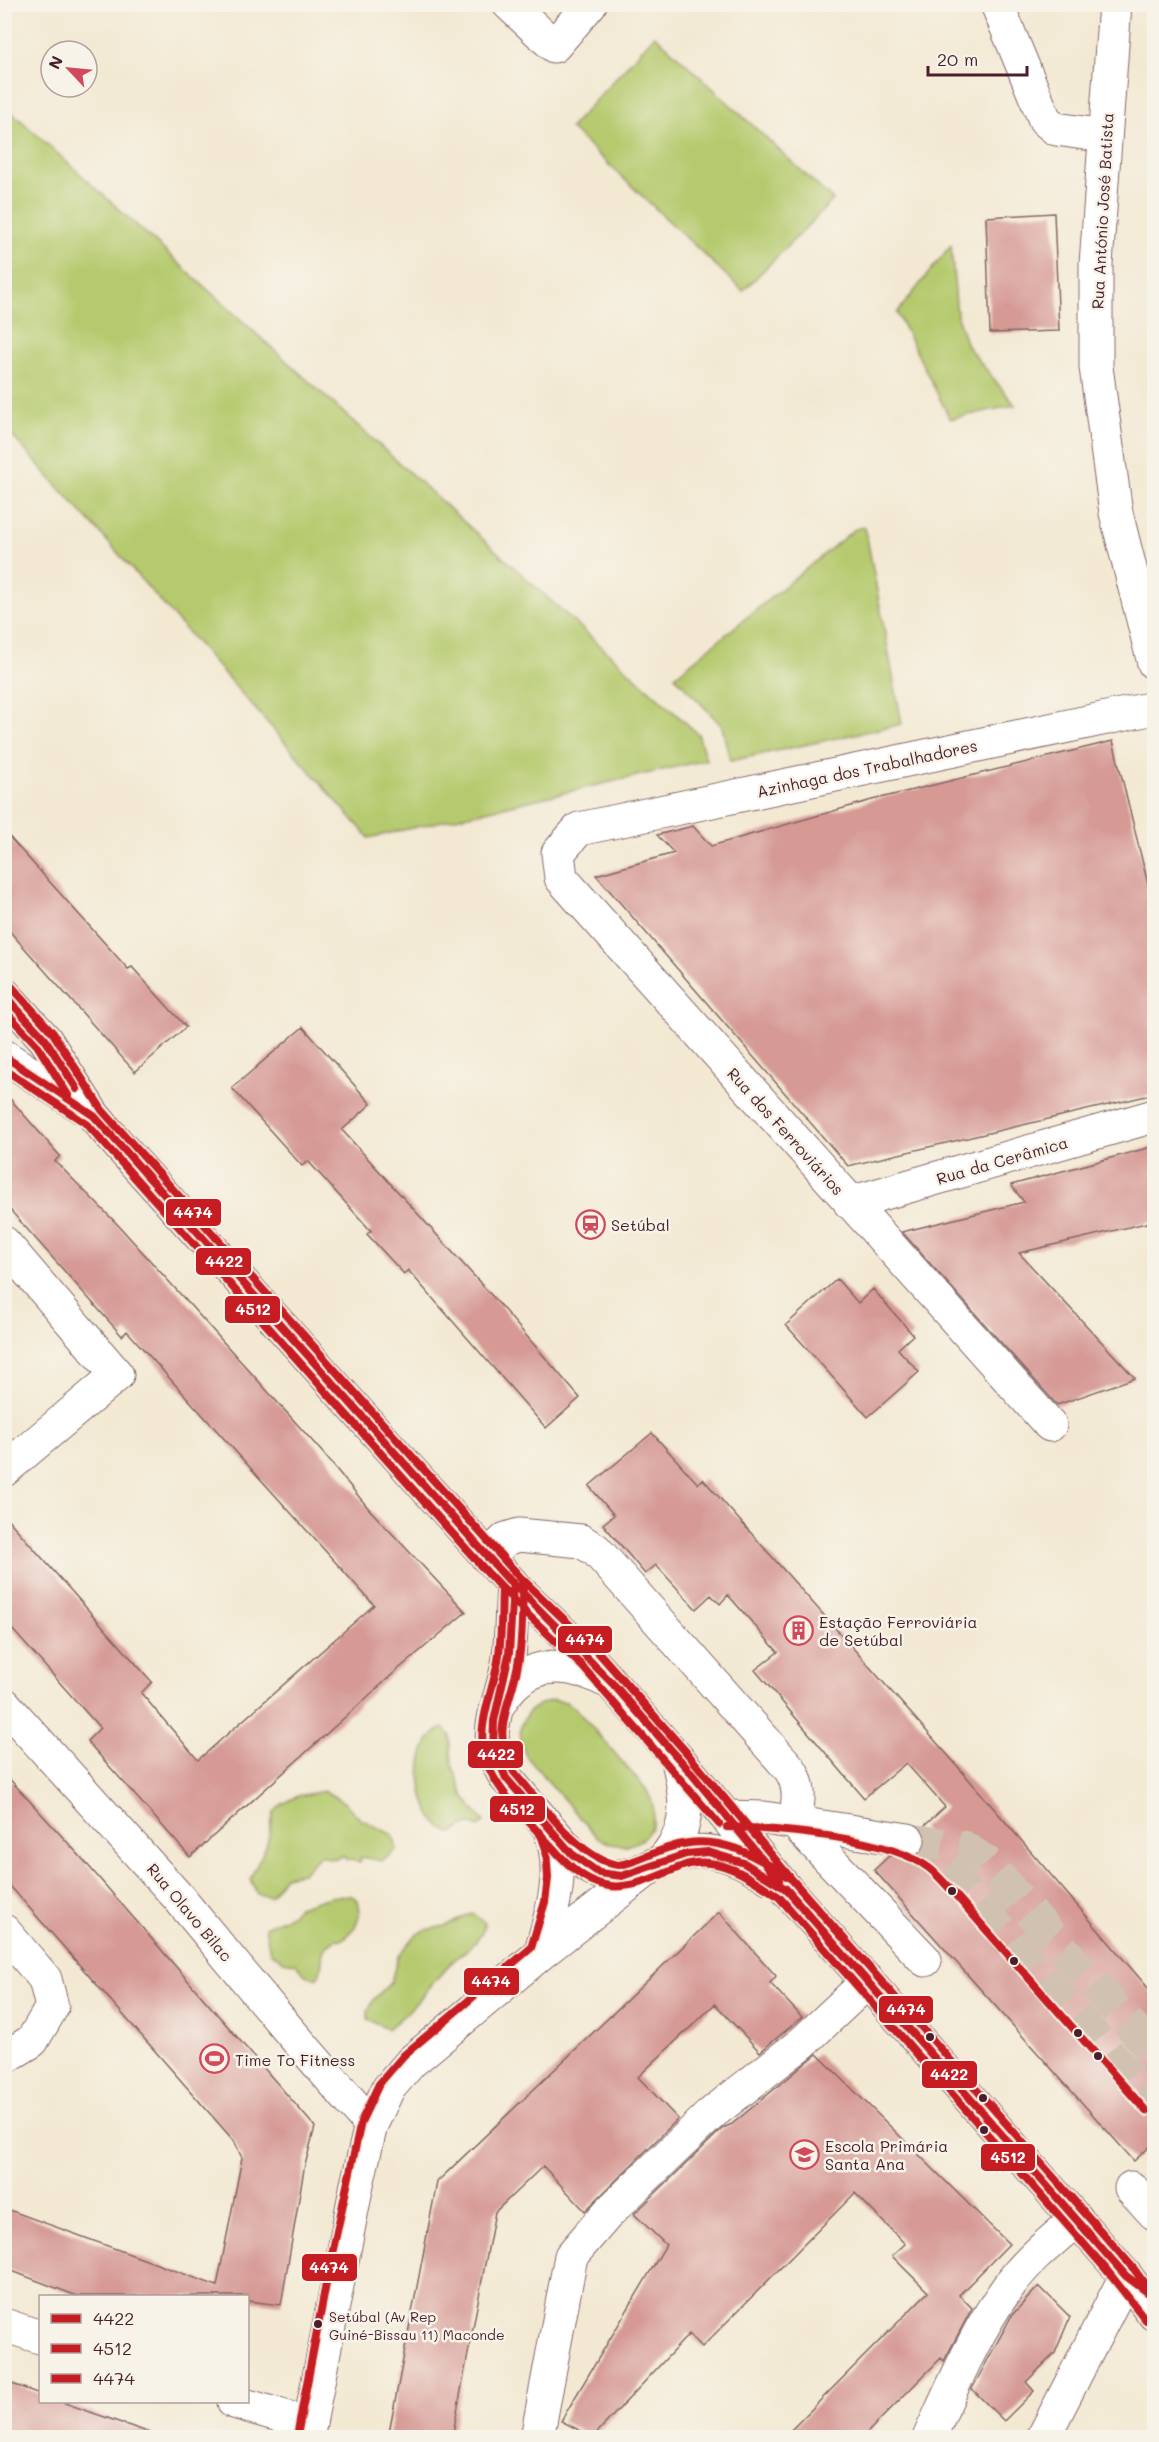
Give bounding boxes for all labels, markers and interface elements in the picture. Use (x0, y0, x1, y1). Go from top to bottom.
north arrow (39, 39, 99, 99)
scale bar (928, 39, 1027, 77)
text: 20 m (937, 47, 978, 71)
text: N (43, 52, 67, 72)
street label: Rua António José Batista (1086, 112, 1118, 310)
street label: Azinhaga dos Trabalhadores (755, 734, 979, 802)
street label: Rua dos Ferroviários (723, 1063, 849, 1199)
street label: Rua da Cerâmica (934, 1131, 1070, 1189)
line badge: 4474 (165, 1198, 222, 1227)
text: 4474 (173, 1201, 213, 1222)
station icon: Setúbal (574, 1208, 606, 1240)
place label: Setúbal (611, 1214, 670, 1235)
line badge: 4422 (195, 1247, 252, 1276)
text: 4422 (205, 1250, 243, 1271)
line badge: 4512 (224, 1295, 281, 1324)
text: 4512 (235, 1298, 271, 1319)
place label: Estação Ferroviária de Setúbal (819, 1611, 978, 1650)
building icon: Estação Ferroviária de Setúbal (782, 1614, 814, 1646)
line badge: 4474 (557, 1625, 613, 1654)
text: 4474 (565, 1628, 605, 1649)
line badge: 4422 (467, 1740, 524, 1769)
text: 4422 (477, 1743, 515, 1764)
line badge: 4512 (489, 1795, 546, 1823)
text: 4512 (499, 1798, 535, 1819)
street label: Rua Olavo Bilac (143, 1858, 237, 1966)
unlabelled marker (946, 1885, 958, 1897)
unlabelled marker (1008, 1955, 1020, 1967)
line badge: 4474 (463, 1967, 520, 1996)
text: 4474 (471, 1970, 511, 1991)
line badge: 4474 (878, 1995, 934, 2024)
text: 4474 (886, 1998, 926, 2019)
unlabelled marker (1072, 2027, 1084, 2039)
unlabelled marker (924, 2031, 936, 2043)
sports icon: Time To Fitness (198, 2043, 230, 2075)
place label: Time To Fitness (235, 2049, 355, 2070)
unlabelled marker (1092, 2050, 1104, 2062)
line badge: 4422 (921, 2060, 978, 2089)
text: 4422 (930, 2063, 968, 2084)
unlabelled marker (977, 2092, 989, 2104)
unlabelled marker (978, 2124, 990, 2136)
place label: Escola Primária Santa Ana (825, 2135, 948, 2174)
school or university icon: Escola Primária Santa Ana (788, 2138, 820, 2170)
line badge: 4512 (980, 2143, 1036, 2172)
text: 4512 (990, 2146, 1026, 2167)
line badge: 4474 (301, 2253, 358, 2282)
text: 4474 (309, 2256, 349, 2277)
legend (39, 2295, 249, 2403)
text: 4422 (93, 2306, 134, 2330)
place label: Setúbal (Av Rep Guiné-Bissau 11) Maconde (329, 2307, 505, 2344)
marker: Setúbal (Av Rep Guiné-Bissau 11) Maconde (312, 2318, 324, 2330)
text: 4512 (93, 2336, 132, 2360)
text: 4474 (93, 2366, 135, 2390)

